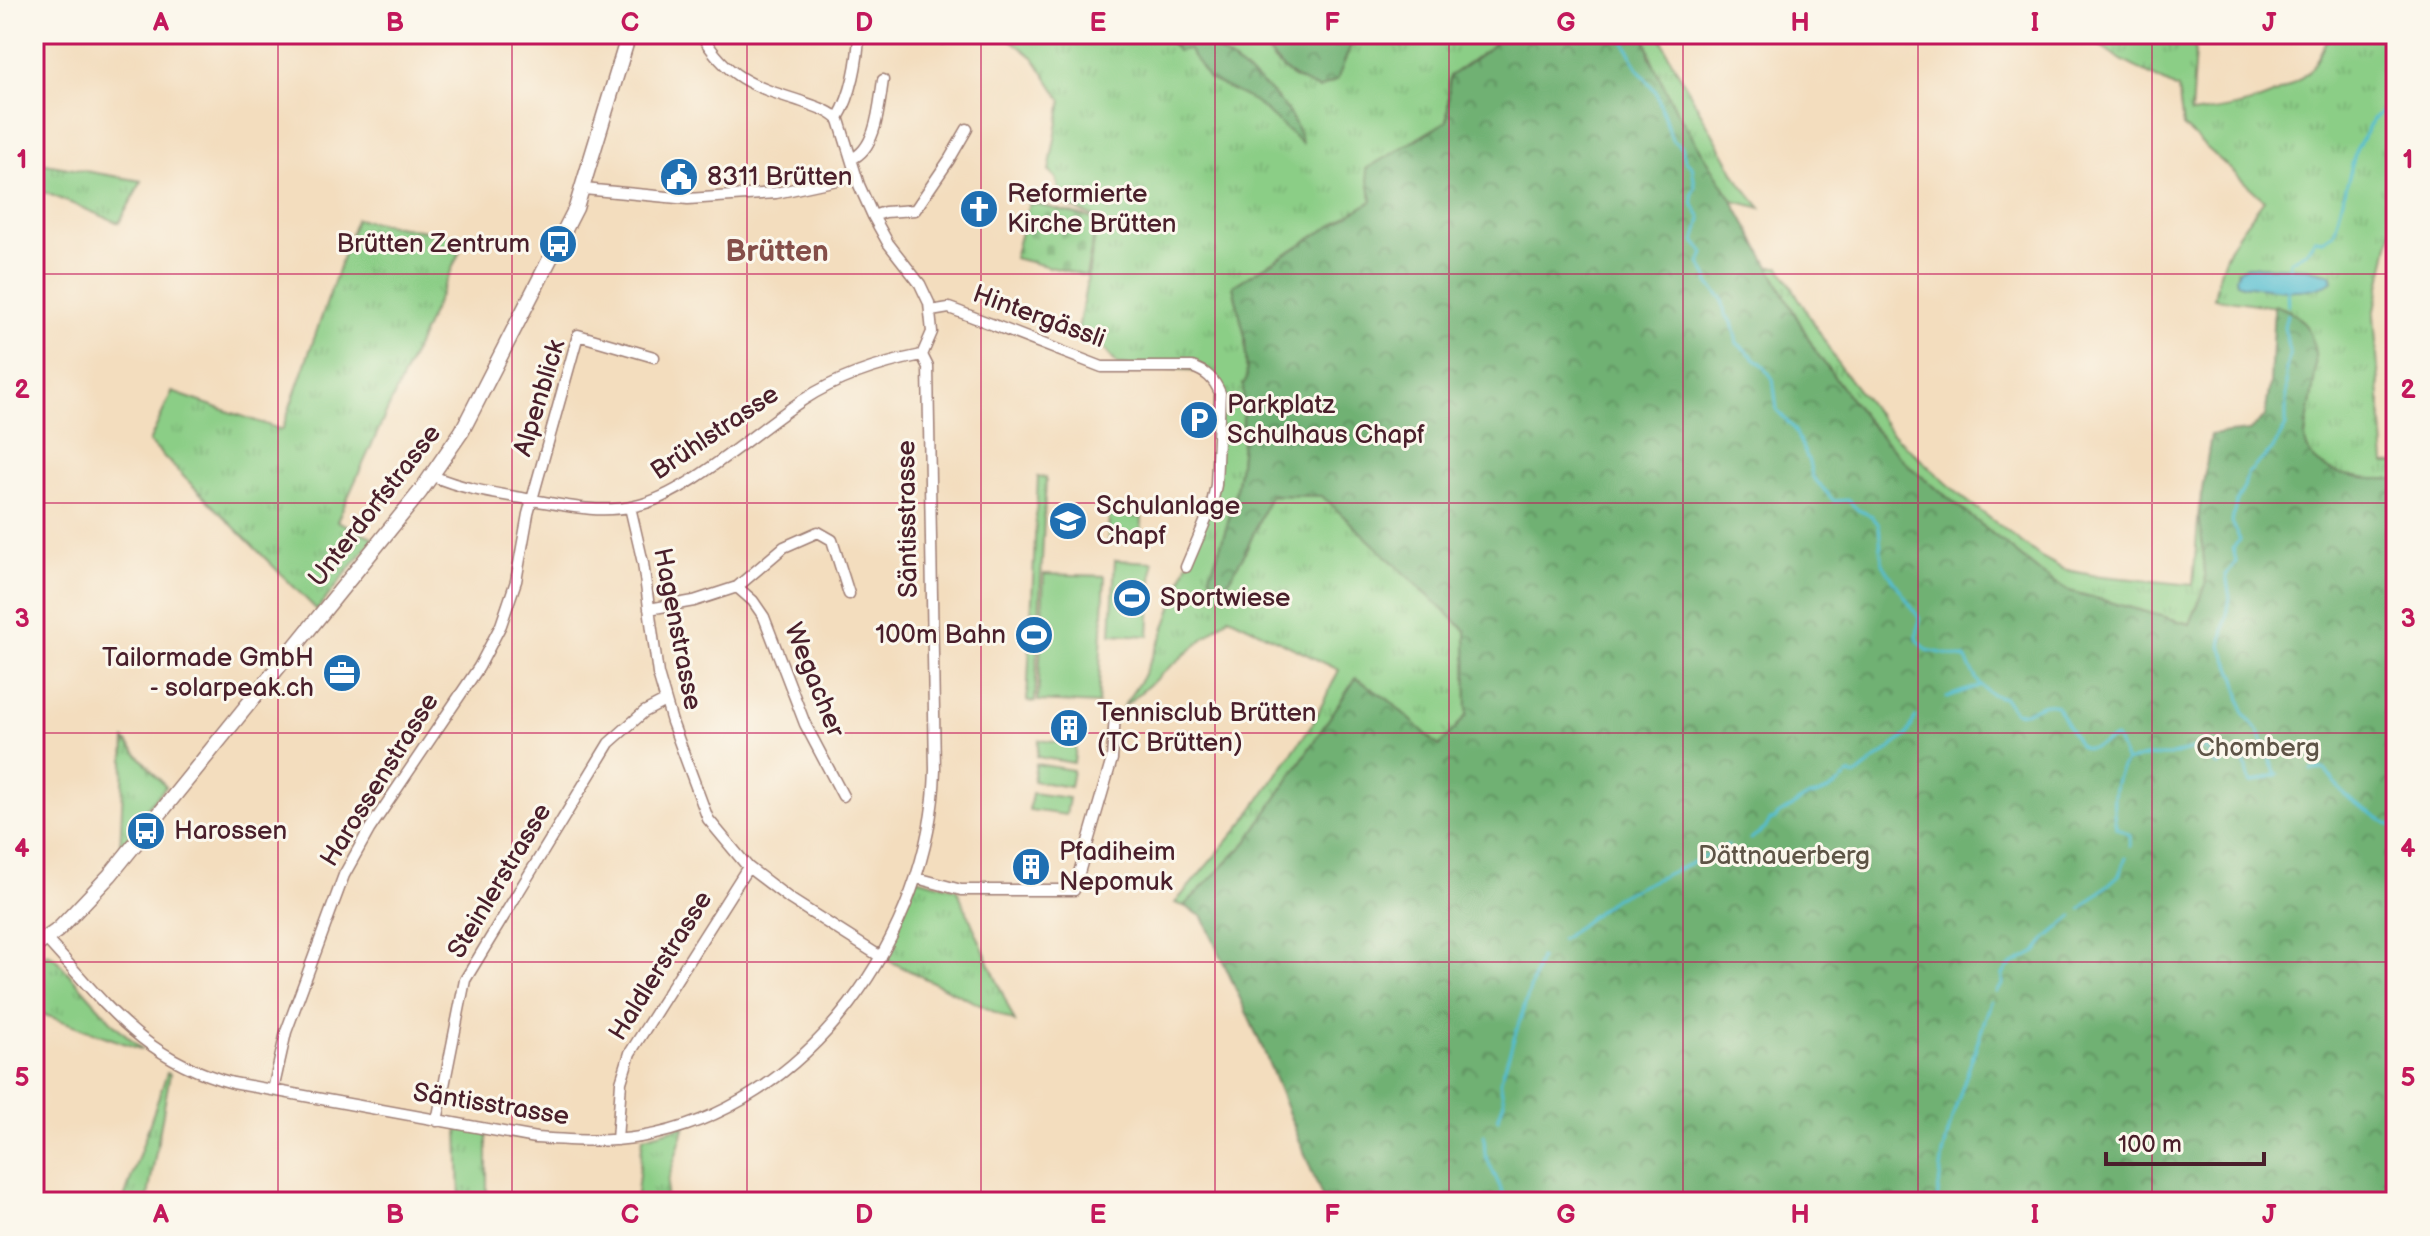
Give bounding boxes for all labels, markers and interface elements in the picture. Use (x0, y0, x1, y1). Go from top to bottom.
text: A (152, 8, 169, 39)
text: B (386, 8, 404, 39)
text: C (621, 8, 639, 39)
text: D (855, 8, 873, 39)
text: E (1090, 8, 1107, 39)
text: F (1324, 8, 1340, 39)
text: G (1556, 8, 1576, 39)
text: H (1790, 8, 1810, 39)
text: I (2031, 8, 2039, 39)
text: J (2262, 8, 2277, 39)
text: 1 (17, 145, 27, 176)
text: 1 (2403, 145, 2413, 176)
public building icon: 8311 Brütten (658, 156, 700, 198)
place label: 8311 Brütten (707, 162, 852, 193)
place label: Reformierte Kirche Brütten (1007, 179, 1176, 240)
church icon: Reformierte Kirche Brütten (958, 188, 1000, 230)
bus stop icon: Brütten Zentrum (537, 223, 579, 265)
place label: Brütten Zentrum (337, 229, 530, 260)
district label: Brütten (725, 234, 829, 270)
street label: Hintergässli (969, 279, 1109, 355)
street label: Alpenblick (508, 336, 572, 460)
text: 2 (14, 375, 30, 406)
text: 2 (2400, 375, 2416, 406)
street label: Brühlstrasse (645, 379, 785, 487)
place label: Parkplatz Schulhaus Chapf (1227, 390, 1425, 451)
parking icon: Parkplatz Schulhaus Chapf (1178, 399, 1220, 441)
street label: Unterdorfstrasse (302, 419, 448, 593)
street label: Säntisstrasse (891, 440, 925, 598)
place label: Schulanlage Chapf (1096, 491, 1240, 552)
school or university icon: Schulanlage Chapf (1047, 500, 1089, 542)
street label: Hagenstrasse (646, 545, 708, 713)
sports icon: Sportwiese (1111, 577, 1153, 619)
place label: Sportwiese (1160, 583, 1290, 614)
text: 3 (14, 604, 30, 635)
text: 3 (2400, 604, 2416, 635)
sports icon: 100m Bahn (1013, 614, 1055, 656)
street label: Wegacher (777, 618, 851, 742)
place label: 100m Bahn (875, 620, 1006, 651)
place label: Tailormade GmbH - solarpeak.ch (102, 643, 314, 704)
office icon: Tailormade GmbH - solarpeak.ch (321, 652, 363, 694)
street label: Harossenstrasse (314, 687, 446, 873)
place label: Tennisclub Brütten (TC Brütten) (1097, 698, 1316, 759)
building icon: Tennisclub Brütten (TC Brütten) (1048, 707, 1090, 749)
park label: Chomberg (2196, 733, 2320, 764)
street label: Steinlerstrasse (442, 798, 558, 964)
bus stop icon: Harossen (125, 810, 167, 852)
place label: Harossen (174, 816, 287, 847)
text: 4 (14, 834, 30, 865)
text: 4 (2400, 834, 2416, 865)
place label: Pfadiheim Nepomuk (1059, 837, 1175, 898)
park label: Dättnauerberg (1698, 841, 1870, 872)
building icon: Pfadiheim Nepomuk (1010, 846, 1052, 888)
street label: Haldlerstrasse (603, 886, 719, 1046)
text: 5 (14, 1063, 30, 1094)
text: 5 (2400, 1063, 2416, 1094)
street label: Säntisstrasse (411, 1077, 571, 1133)
scale bar (2106, 1116, 2264, 1166)
text: 100 m (2118, 1130, 2182, 1159)
text: A (152, 1200, 169, 1231)
text: B (386, 1200, 404, 1231)
text: C (621, 1200, 639, 1231)
text: D (855, 1200, 873, 1231)
text: E (1090, 1200, 1107, 1231)
text: F (1324, 1200, 1340, 1231)
text: G (1556, 1200, 1576, 1231)
text: H (1790, 1200, 1810, 1231)
text: I (2031, 1200, 2039, 1231)
text: J (2262, 1200, 2277, 1231)

